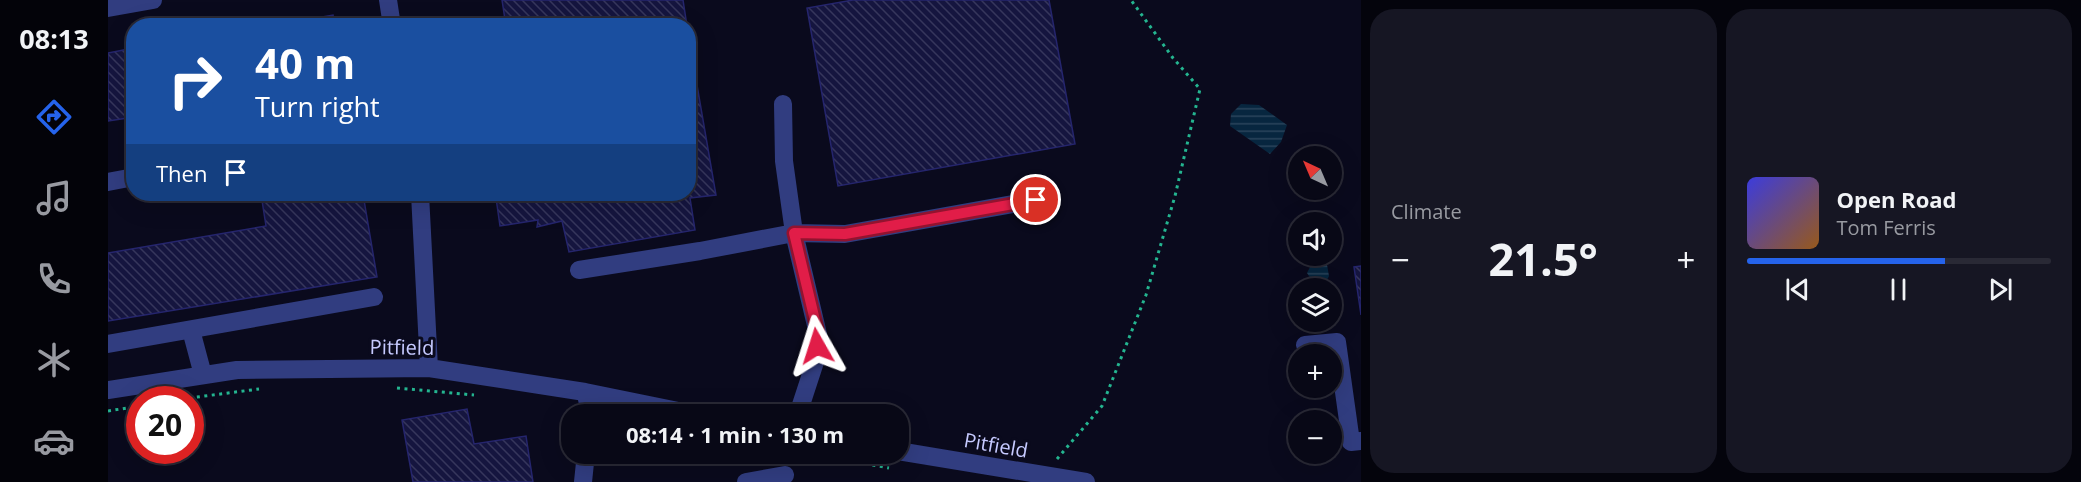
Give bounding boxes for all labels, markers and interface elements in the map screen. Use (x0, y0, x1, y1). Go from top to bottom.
text: 08:13 (19, 20, 89, 57)
text: 40 m (255, 34, 355, 91)
icon: right (156, 42, 234, 120)
text: Turn right (255, 88, 380, 125)
icon: directions (33, 96, 75, 138)
north arrow (1288, 146, 1342, 200)
map controls (1288, 146, 1342, 464)
icon: arrive (219, 156, 252, 189)
text: Then (156, 158, 207, 188)
pin (1010, 174, 1061, 225)
icon: music (33, 177, 75, 219)
icon: arrive (1019, 183, 1052, 216)
text: Open Road (1837, 184, 1956, 214)
text: Climate (1391, 198, 1462, 225)
button: sound (1288, 212, 1342, 266)
text: Tom Ferris (1837, 214, 1936, 241)
text: 21.5° (1489, 228, 1598, 289)
text: − (1391, 237, 1410, 282)
text: + (1677, 237, 1695, 282)
icon: phone (33, 258, 75, 300)
icon: previous (1781, 273, 1814, 306)
icon: pause (1882, 273, 1915, 306)
icon: next (1984, 273, 2017, 306)
button: layers (1288, 278, 1342, 332)
position arrow (785, 314, 849, 378)
street label: Pitfield (370, 333, 434, 361)
icon: climate (33, 339, 75, 381)
button: + (1288, 344, 1342, 398)
speed limit sign: 20 (126, 386, 204, 464)
button: − (1288, 410, 1342, 464)
text: 08:14 · 1 min · 130 m (626, 419, 844, 449)
icon: car (33, 420, 75, 462)
street label: Pitfield (962, 426, 1030, 464)

